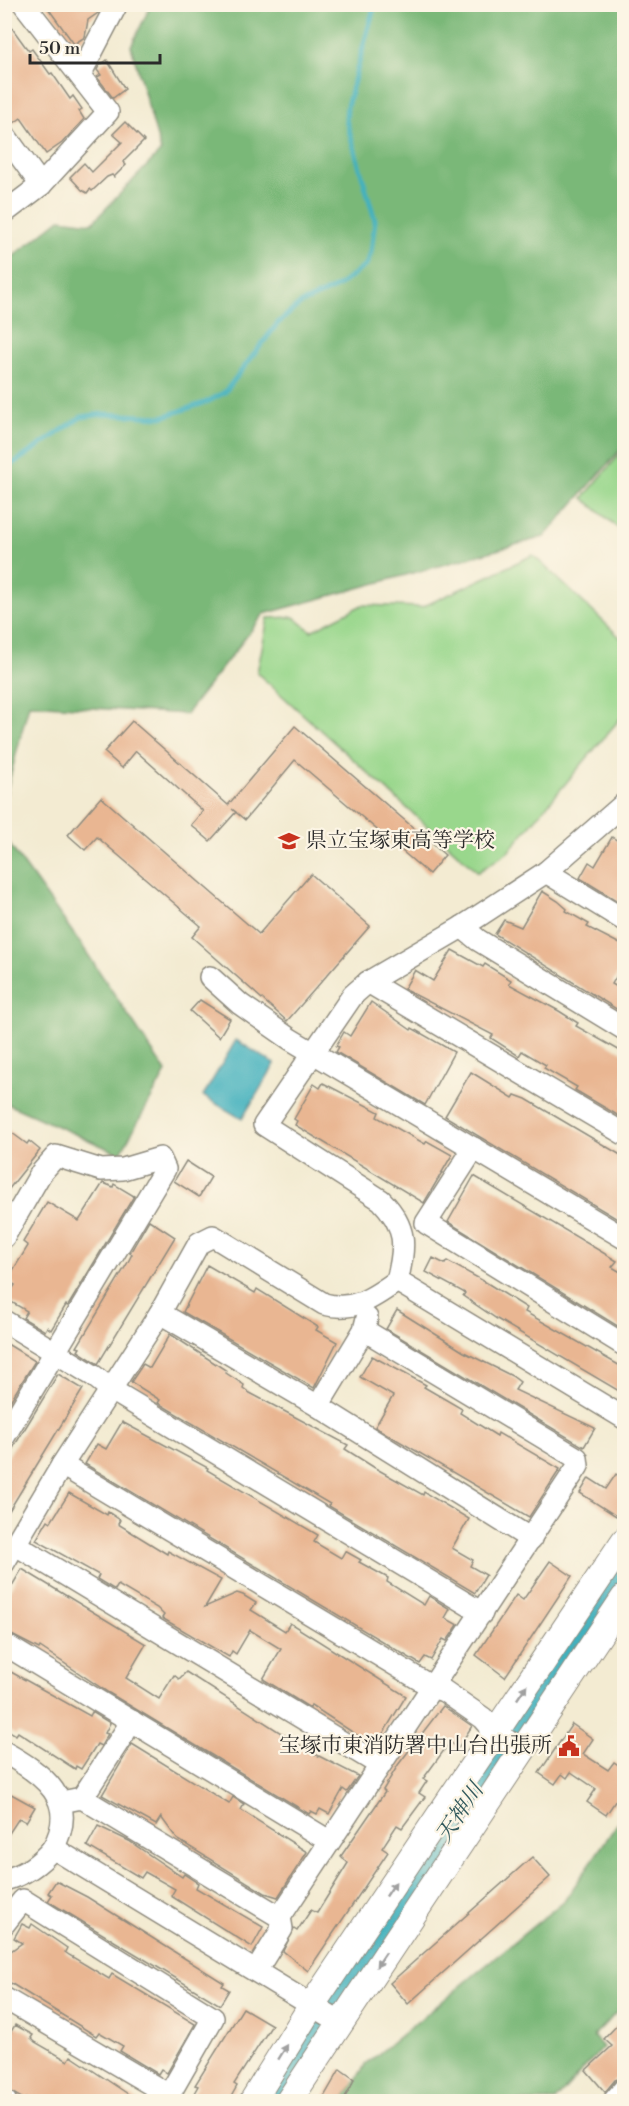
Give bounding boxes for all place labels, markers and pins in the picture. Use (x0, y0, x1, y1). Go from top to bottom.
place label: 県立宝塚東高等学校 (306, 828, 495, 854)
school or university icon: 県立宝塚東高等学校 (277, 829, 301, 853)
place label: 宝塚市東消防署中山台出張所 (279, 1733, 552, 1759)
public building icon: 宝塚市東消防署中山台出張所 (557, 1734, 581, 1758)

